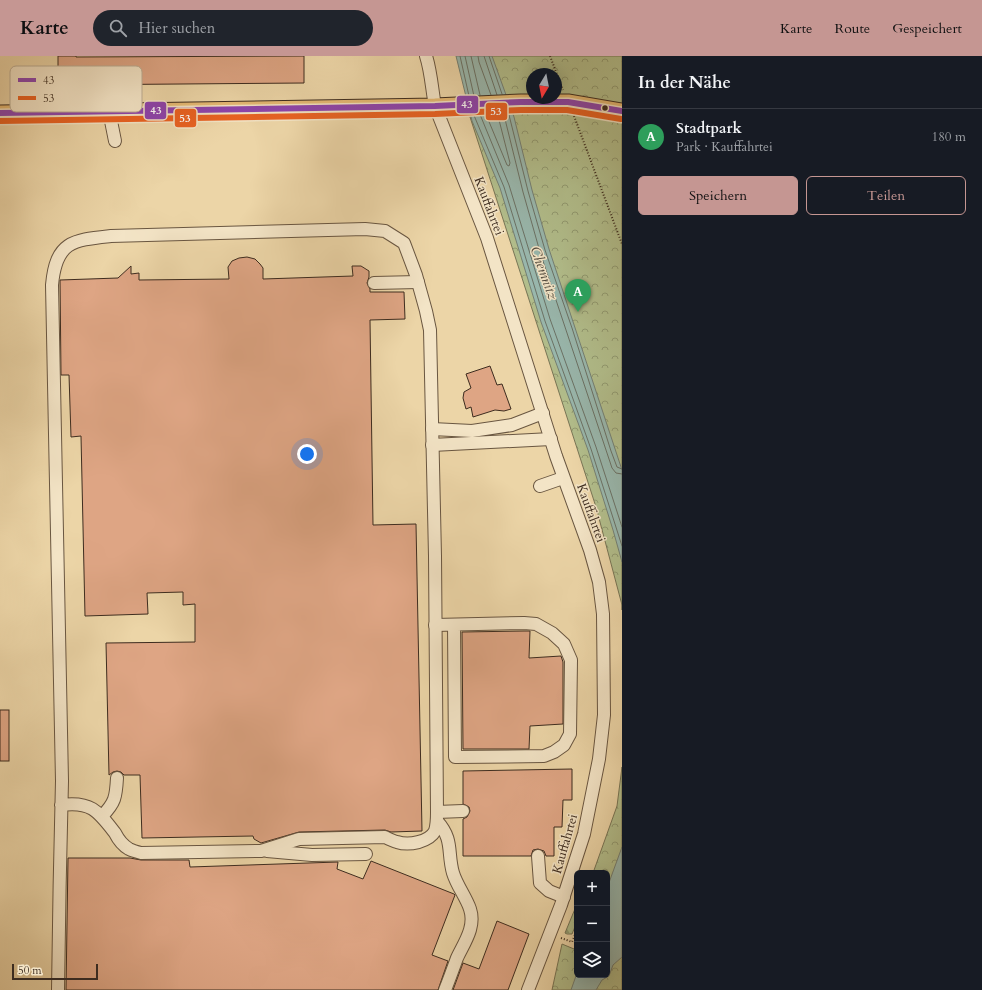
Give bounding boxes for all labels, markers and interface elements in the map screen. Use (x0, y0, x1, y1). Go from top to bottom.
search box (93, 10, 373, 46)
text: Karte (20, 15, 69, 41)
icon: search (107, 17, 129, 39)
text: Hier suchen (139, 18, 215, 38)
text: Karte (780, 19, 812, 38)
text: Route (834, 19, 870, 38)
text: Gespeichert (892, 19, 962, 38)
legend (10, 66, 142, 112)
north arrow (526, 68, 562, 104)
text: In der Nähe (638, 71, 731, 94)
text: 43 (43, 73, 55, 88)
text: 53 (43, 91, 55, 106)
line badge: 43 (456, 95, 479, 114)
text: 43 (461, 97, 473, 112)
line badge: 43 (144, 101, 167, 120)
line badge: 53 (485, 102, 508, 121)
text: 43 (150, 103, 162, 118)
unlabelled marker (600, 103, 610, 113)
text: 53 (490, 104, 502, 119)
line badge: 53 (174, 108, 197, 128)
text: 53 (179, 111, 191, 126)
text: Stadtpark (676, 118, 742, 138)
text: A (646, 128, 656, 146)
text: 180 m (932, 128, 966, 146)
text: Park · Kauffahrtei (676, 138, 773, 156)
street label: Kauffahrtei (470, 174, 509, 238)
button: Speichern (638, 176, 798, 215)
button: Teilen (806, 176, 966, 215)
water label: Chemnitz (526, 244, 562, 303)
pin: A (565, 279, 591, 312)
your location (297, 444, 317, 464)
street label: Kauffahrtei (572, 481, 610, 545)
street label: Kauffahrtei (548, 812, 582, 876)
map controls (574, 870, 610, 978)
button: + (574, 870, 610, 906)
button: − (574, 906, 610, 942)
button: layers (574, 942, 610, 978)
scale bar (12, 962, 98, 981)
text: 50 m (18, 963, 42, 978)

